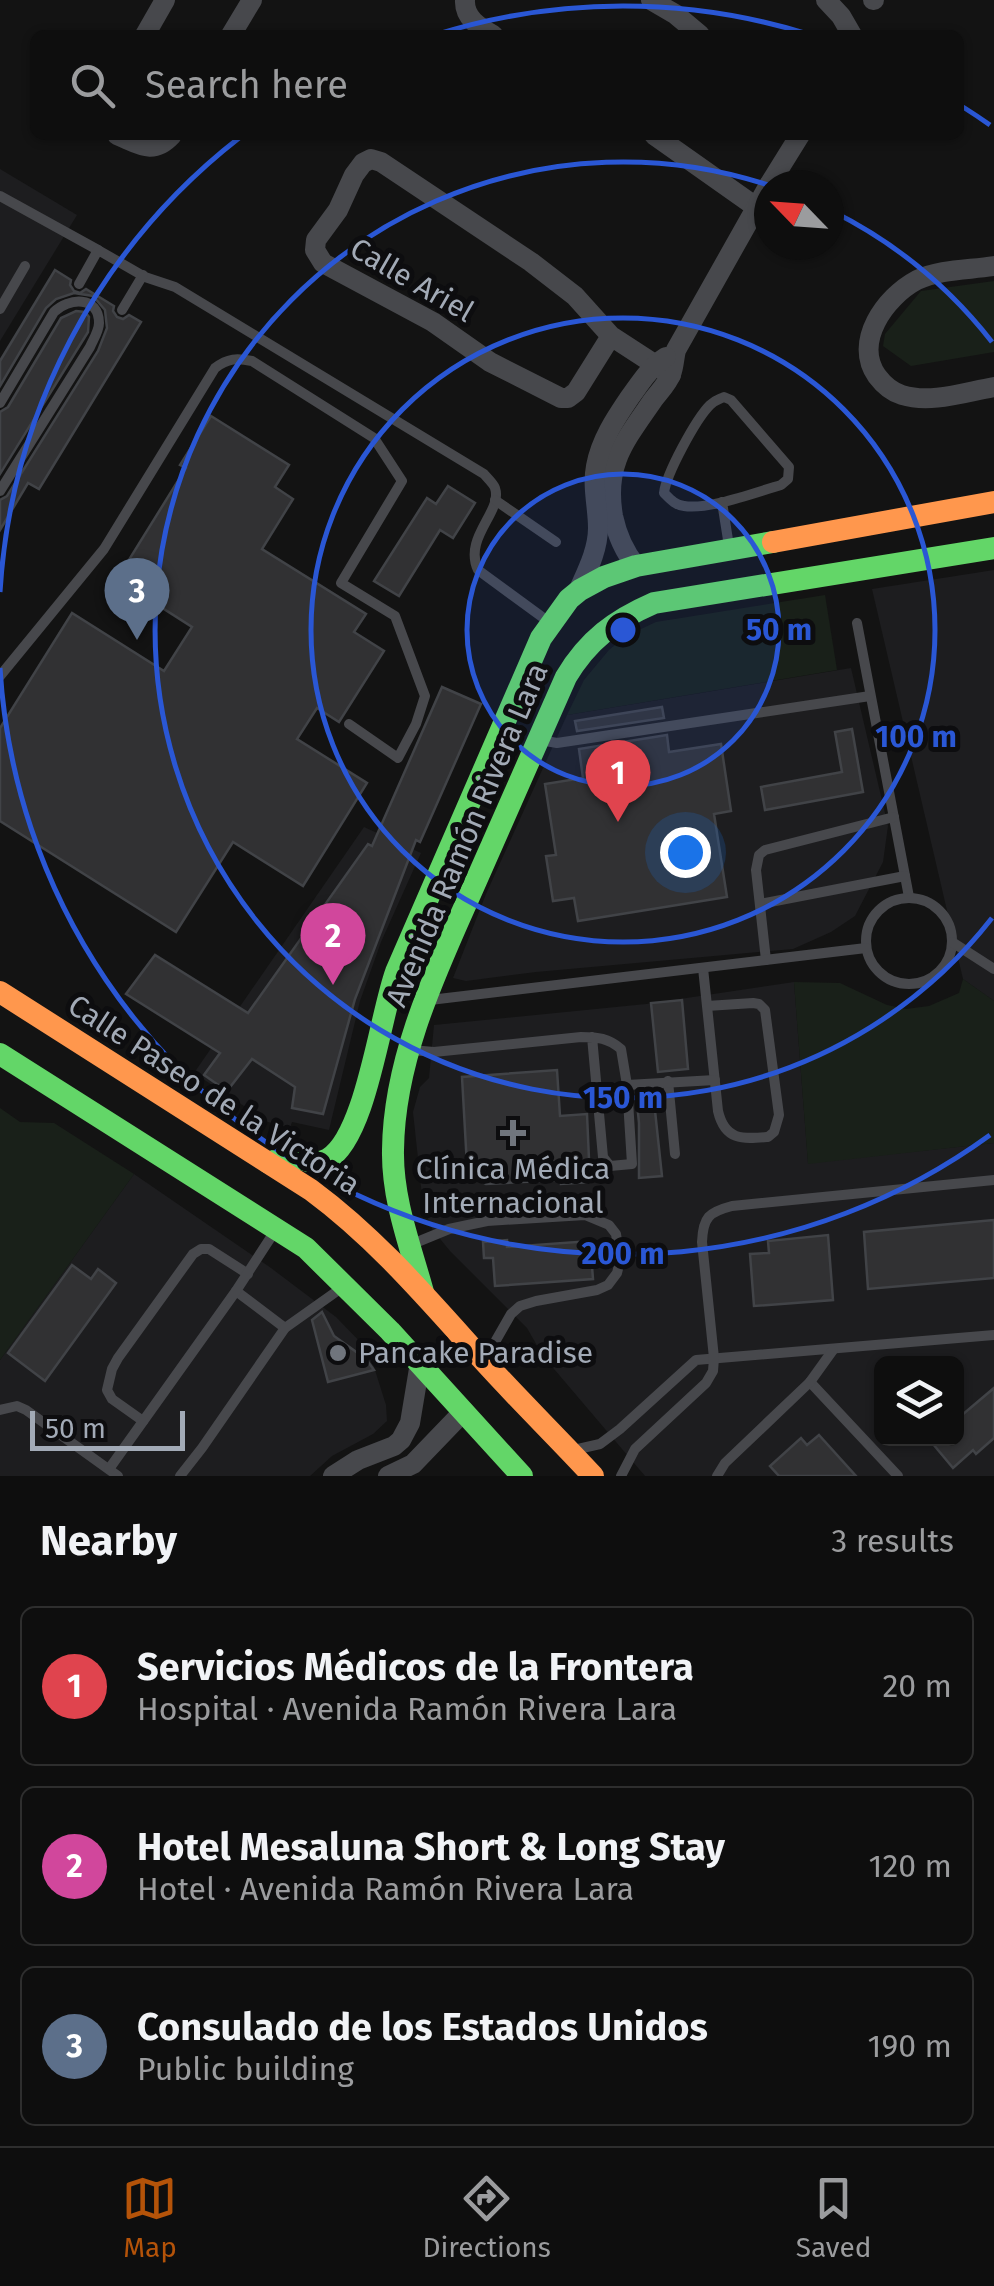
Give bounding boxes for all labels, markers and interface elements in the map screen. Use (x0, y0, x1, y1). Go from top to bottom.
search box (30, 30, 964, 140)
icon: search (65, 58, 120, 113)
text: Search here (145, 62, 348, 108)
north arrow (754, 170, 844, 260)
street label: Calle Ariel (344, 230, 480, 330)
pin: 3 (104, 558, 170, 640)
centre of rings (605, 612, 641, 648)
text: 50 m (746, 612, 812, 648)
street label: Avenida Ramón Rivera Lara (378, 658, 556, 1012)
text: 100 m (875, 719, 957, 755)
pin: 1 (586, 740, 650, 822)
your location (660, 827, 711, 878)
pin: 2 (300, 902, 366, 985)
street label: Calle Paseo de la Victoria (61, 987, 367, 1203)
text: 150 m (583, 1080, 663, 1116)
marker: Clínica Médica Internacional (500, 1120, 526, 1146)
place label: Clínica Médica Internacional (416, 1151, 610, 1221)
text: 200 m (581, 1236, 665, 1272)
place label: Pancake Paradise (358, 1335, 593, 1371)
marker: Pancake Paradise (327, 1342, 349, 1364)
map controls (874, 1356, 964, 1446)
button: layers (874, 1356, 964, 1446)
scale bar (30, 1406, 185, 1450)
text: 50 m (45, 1412, 106, 1445)
text: Nearby (40, 1516, 177, 1566)
text: 3 results (831, 1522, 954, 1560)
text: Servicios Médicos de la Frontera (137, 1644, 694, 1690)
text: 1 (67, 1667, 82, 1705)
text: 20 m (882, 1667, 952, 1705)
text: Hospital · Avenida Ramón Rivera Lara (137, 1690, 677, 1728)
text: Hotel Mesaluna Short & Long Stay (137, 1824, 725, 1870)
text: 2 (66, 1847, 83, 1885)
text: 120 m (869, 1847, 952, 1885)
text: Hotel · Avenida Ramón Rivera Lara (137, 1870, 634, 1908)
text: Consulado de los Estados Unidos (137, 2004, 708, 2050)
text: 3 (66, 2027, 83, 2065)
text: 190 m (868, 2027, 952, 2065)
text: Public building (137, 2050, 354, 2088)
tab: Map (122, 2171, 177, 2264)
tab: Directions (422, 2171, 551, 2264)
tab: Saved (796, 2171, 872, 2264)

